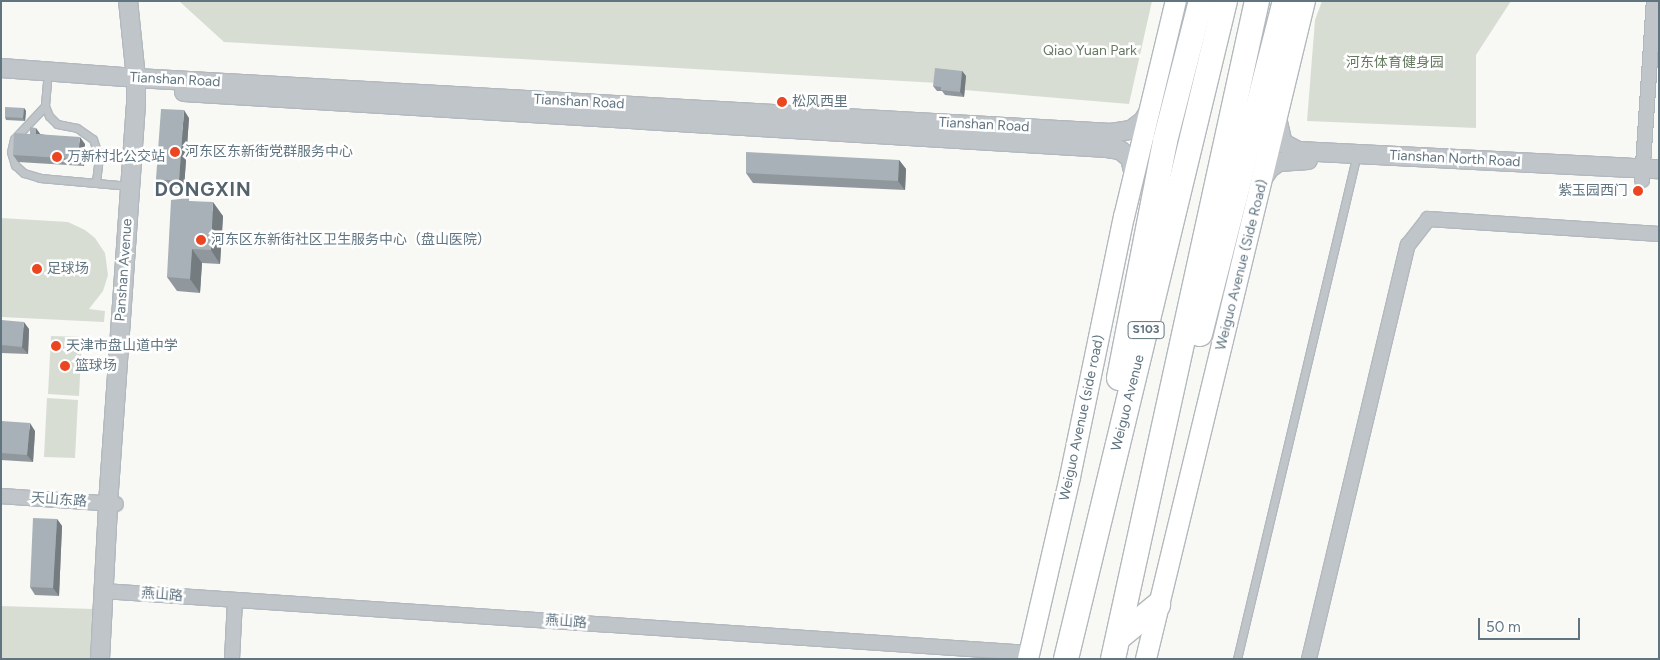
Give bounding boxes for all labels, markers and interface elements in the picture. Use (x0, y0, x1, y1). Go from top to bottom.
park label: Qiao Yuan Park (1043, 43, 1137, 59)
park label: 河东体育健身园 (1346, 55, 1444, 71)
street label: Tianshan Road (129, 69, 221, 91)
street label: Tianshan Road (533, 91, 625, 113)
place label: 松风西里 (792, 94, 848, 110)
marker: 松风西里 (776, 96, 788, 108)
street label: Tianshan Road (938, 114, 1030, 136)
place label: 河东区东新街党群服务中心 (185, 144, 353, 160)
marker: 河东区东新街党群服务中心 (169, 146, 181, 158)
street label: Tianshan North Road (1389, 147, 1521, 171)
place label: 万新村北公交站 (67, 149, 165, 165)
marker: 万新村北公交站 (51, 151, 63, 163)
street label: Weiguo Avenue (Side Road) (1213, 178, 1271, 352)
district label: DONGXIN (154, 179, 252, 201)
place label: 紫玉园西门 (1558, 183, 1628, 199)
marker: 紫玉园西门 (1632, 185, 1644, 197)
street label: Panshan Avenue (112, 218, 136, 322)
place label: 河东区东新街社区卫生服务中心（盘山医院） (211, 232, 491, 248)
marker: 河东区东新街社区卫生服务中心（盘山医院） (195, 234, 207, 246)
place label: 足球场 (47, 261, 89, 277)
marker: 足球场 (31, 263, 43, 275)
road number: S103 (1127, 320, 1165, 340)
street label: Weiguo Avenue (side road) (1056, 333, 1108, 503)
place label: 天津市盘山道中学 (66, 338, 178, 354)
marker: 天津市盘山道中学 (50, 340, 62, 352)
street label: Weiguo Avenue (1108, 353, 1148, 453)
place label: 篮球场 (75, 358, 117, 374)
marker: 篮球场 (59, 360, 71, 372)
street label: 天山东路 (30, 490, 88, 510)
street label: 燕山路 (140, 585, 184, 605)
scale bar (1480, 608, 1582, 640)
street label: 燕山路 (544, 612, 588, 632)
text: 50 m (1486, 618, 1521, 636)

